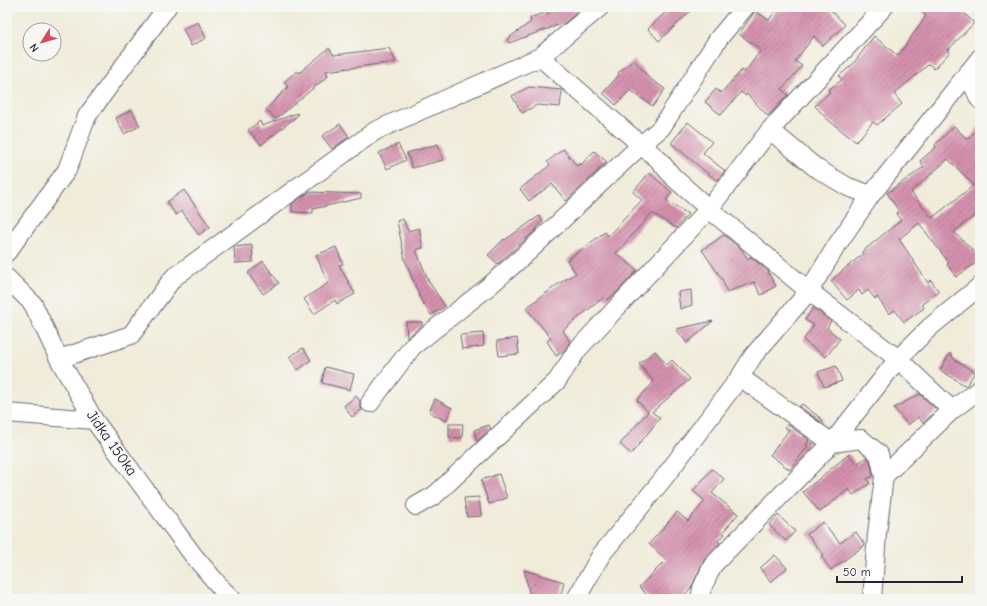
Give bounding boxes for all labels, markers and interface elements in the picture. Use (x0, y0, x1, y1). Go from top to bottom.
north arrow (22, 22, 62, 62)
text: N (27, 41, 42, 54)
street label: Jidka 150ka (83, 407, 141, 479)
scale bar (837, 558, 962, 584)
text: 50 m (843, 565, 871, 579)

